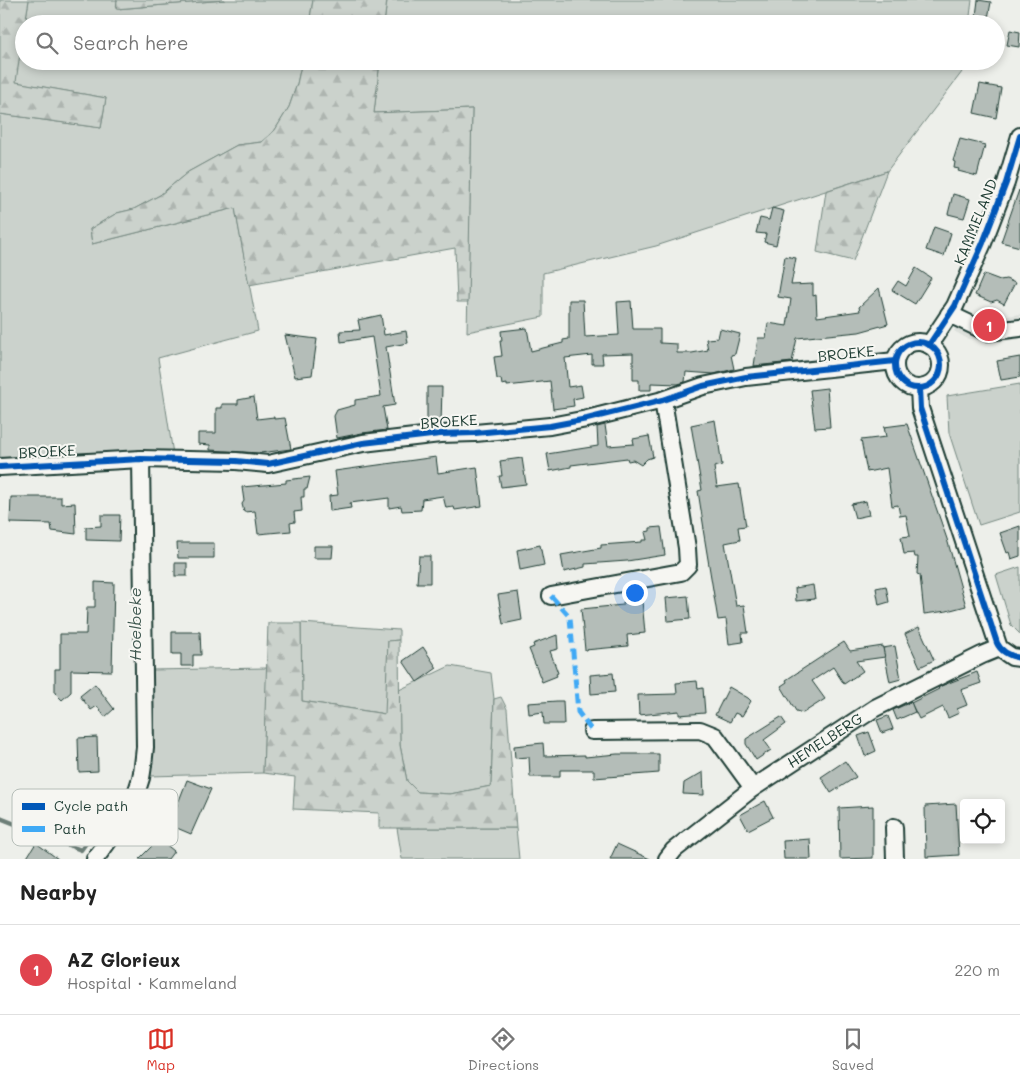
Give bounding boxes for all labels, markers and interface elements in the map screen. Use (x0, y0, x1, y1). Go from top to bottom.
search box (15, 15, 1005, 70)
icon: search (33, 29, 61, 57)
text: Search here (73, 30, 189, 55)
street label: KAMMELAND (949, 175, 1002, 268)
pin: 1 (973, 306, 1005, 344)
street label: BROEKE (816, 340, 876, 366)
street label: BROEKE (420, 409, 479, 433)
street label: BROEKE (18, 439, 76, 462)
your location (622, 580, 648, 606)
water label: Hoelbeke (124, 587, 145, 661)
street label: HEMELBERG (783, 708, 866, 772)
legend (12, 789, 178, 846)
text: Cycle path (54, 796, 128, 815)
map controls (960, 799, 1005, 844)
button: locate (960, 799, 1005, 844)
text: Path (54, 819, 85, 838)
text: Nearby (20, 878, 97, 905)
text: AZ Glorieux (67, 947, 180, 972)
text: 1 (32, 959, 40, 980)
text: 220 m (954, 959, 1000, 980)
text: Hospital · Kammeland (67, 972, 237, 993)
tab: Map (146, 1025, 175, 1074)
tab: Directions (468, 1025, 539, 1074)
tab: Saved (832, 1025, 874, 1074)

